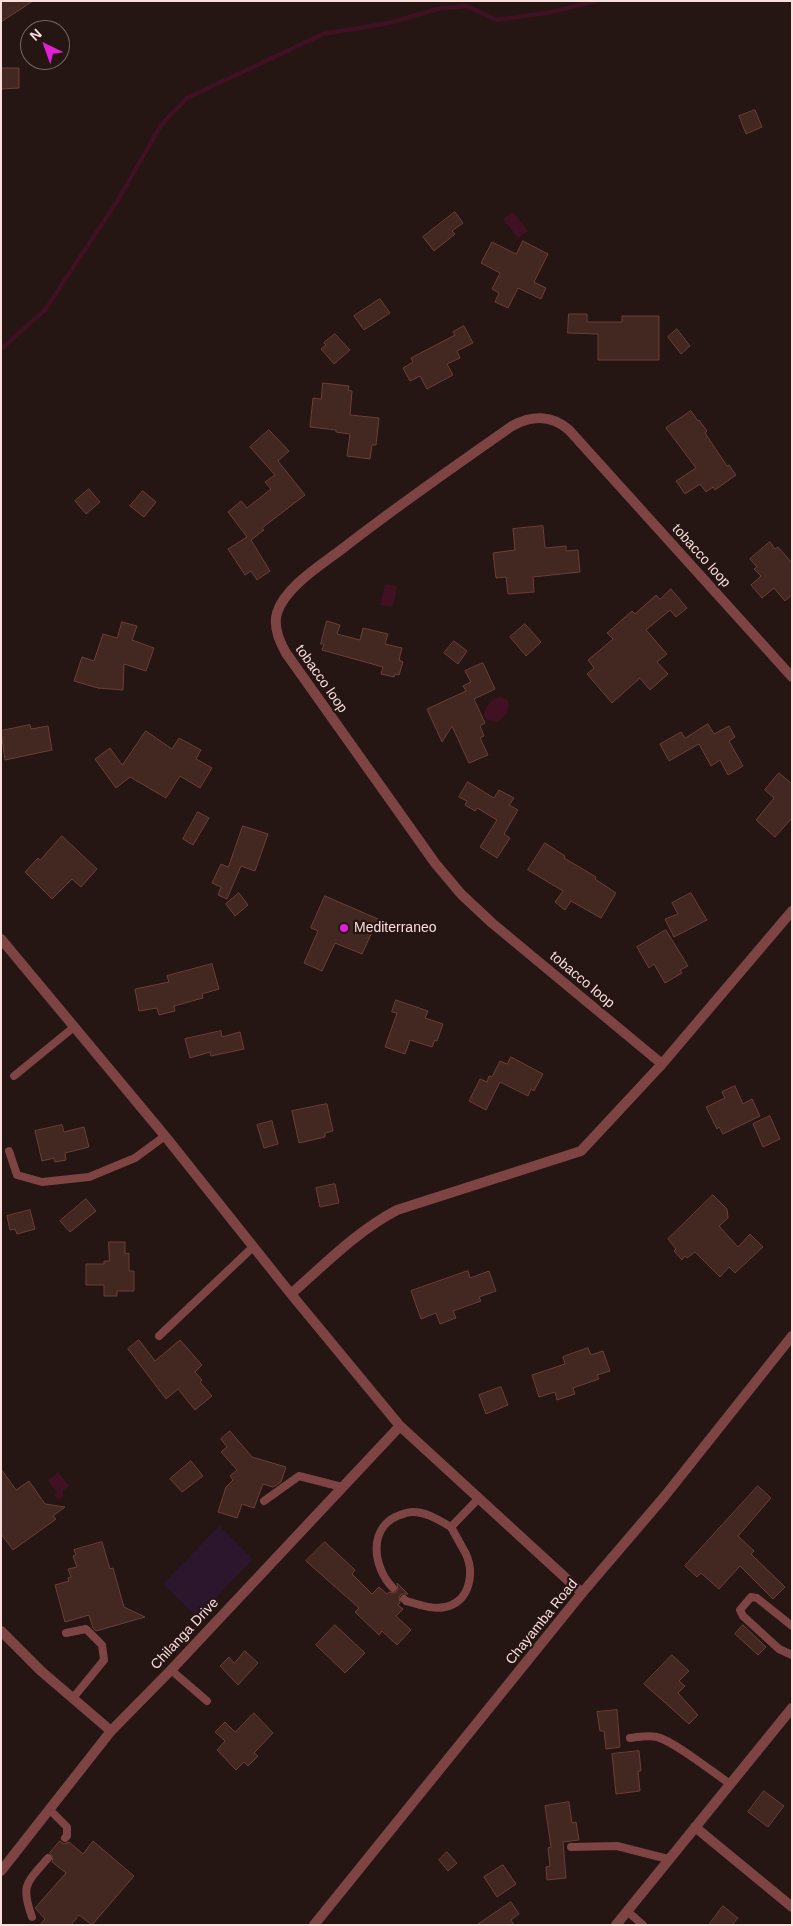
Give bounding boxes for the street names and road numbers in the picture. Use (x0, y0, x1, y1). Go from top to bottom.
street label: tobacco loop (668, 521, 734, 591)
street label: tobacco loop (291, 642, 351, 716)
street label: tobacco loop (546, 948, 618, 1012)
street label: Chayamba Road (502, 1576, 582, 1668)
street label: Chilanga Drive (148, 1595, 222, 1673)

